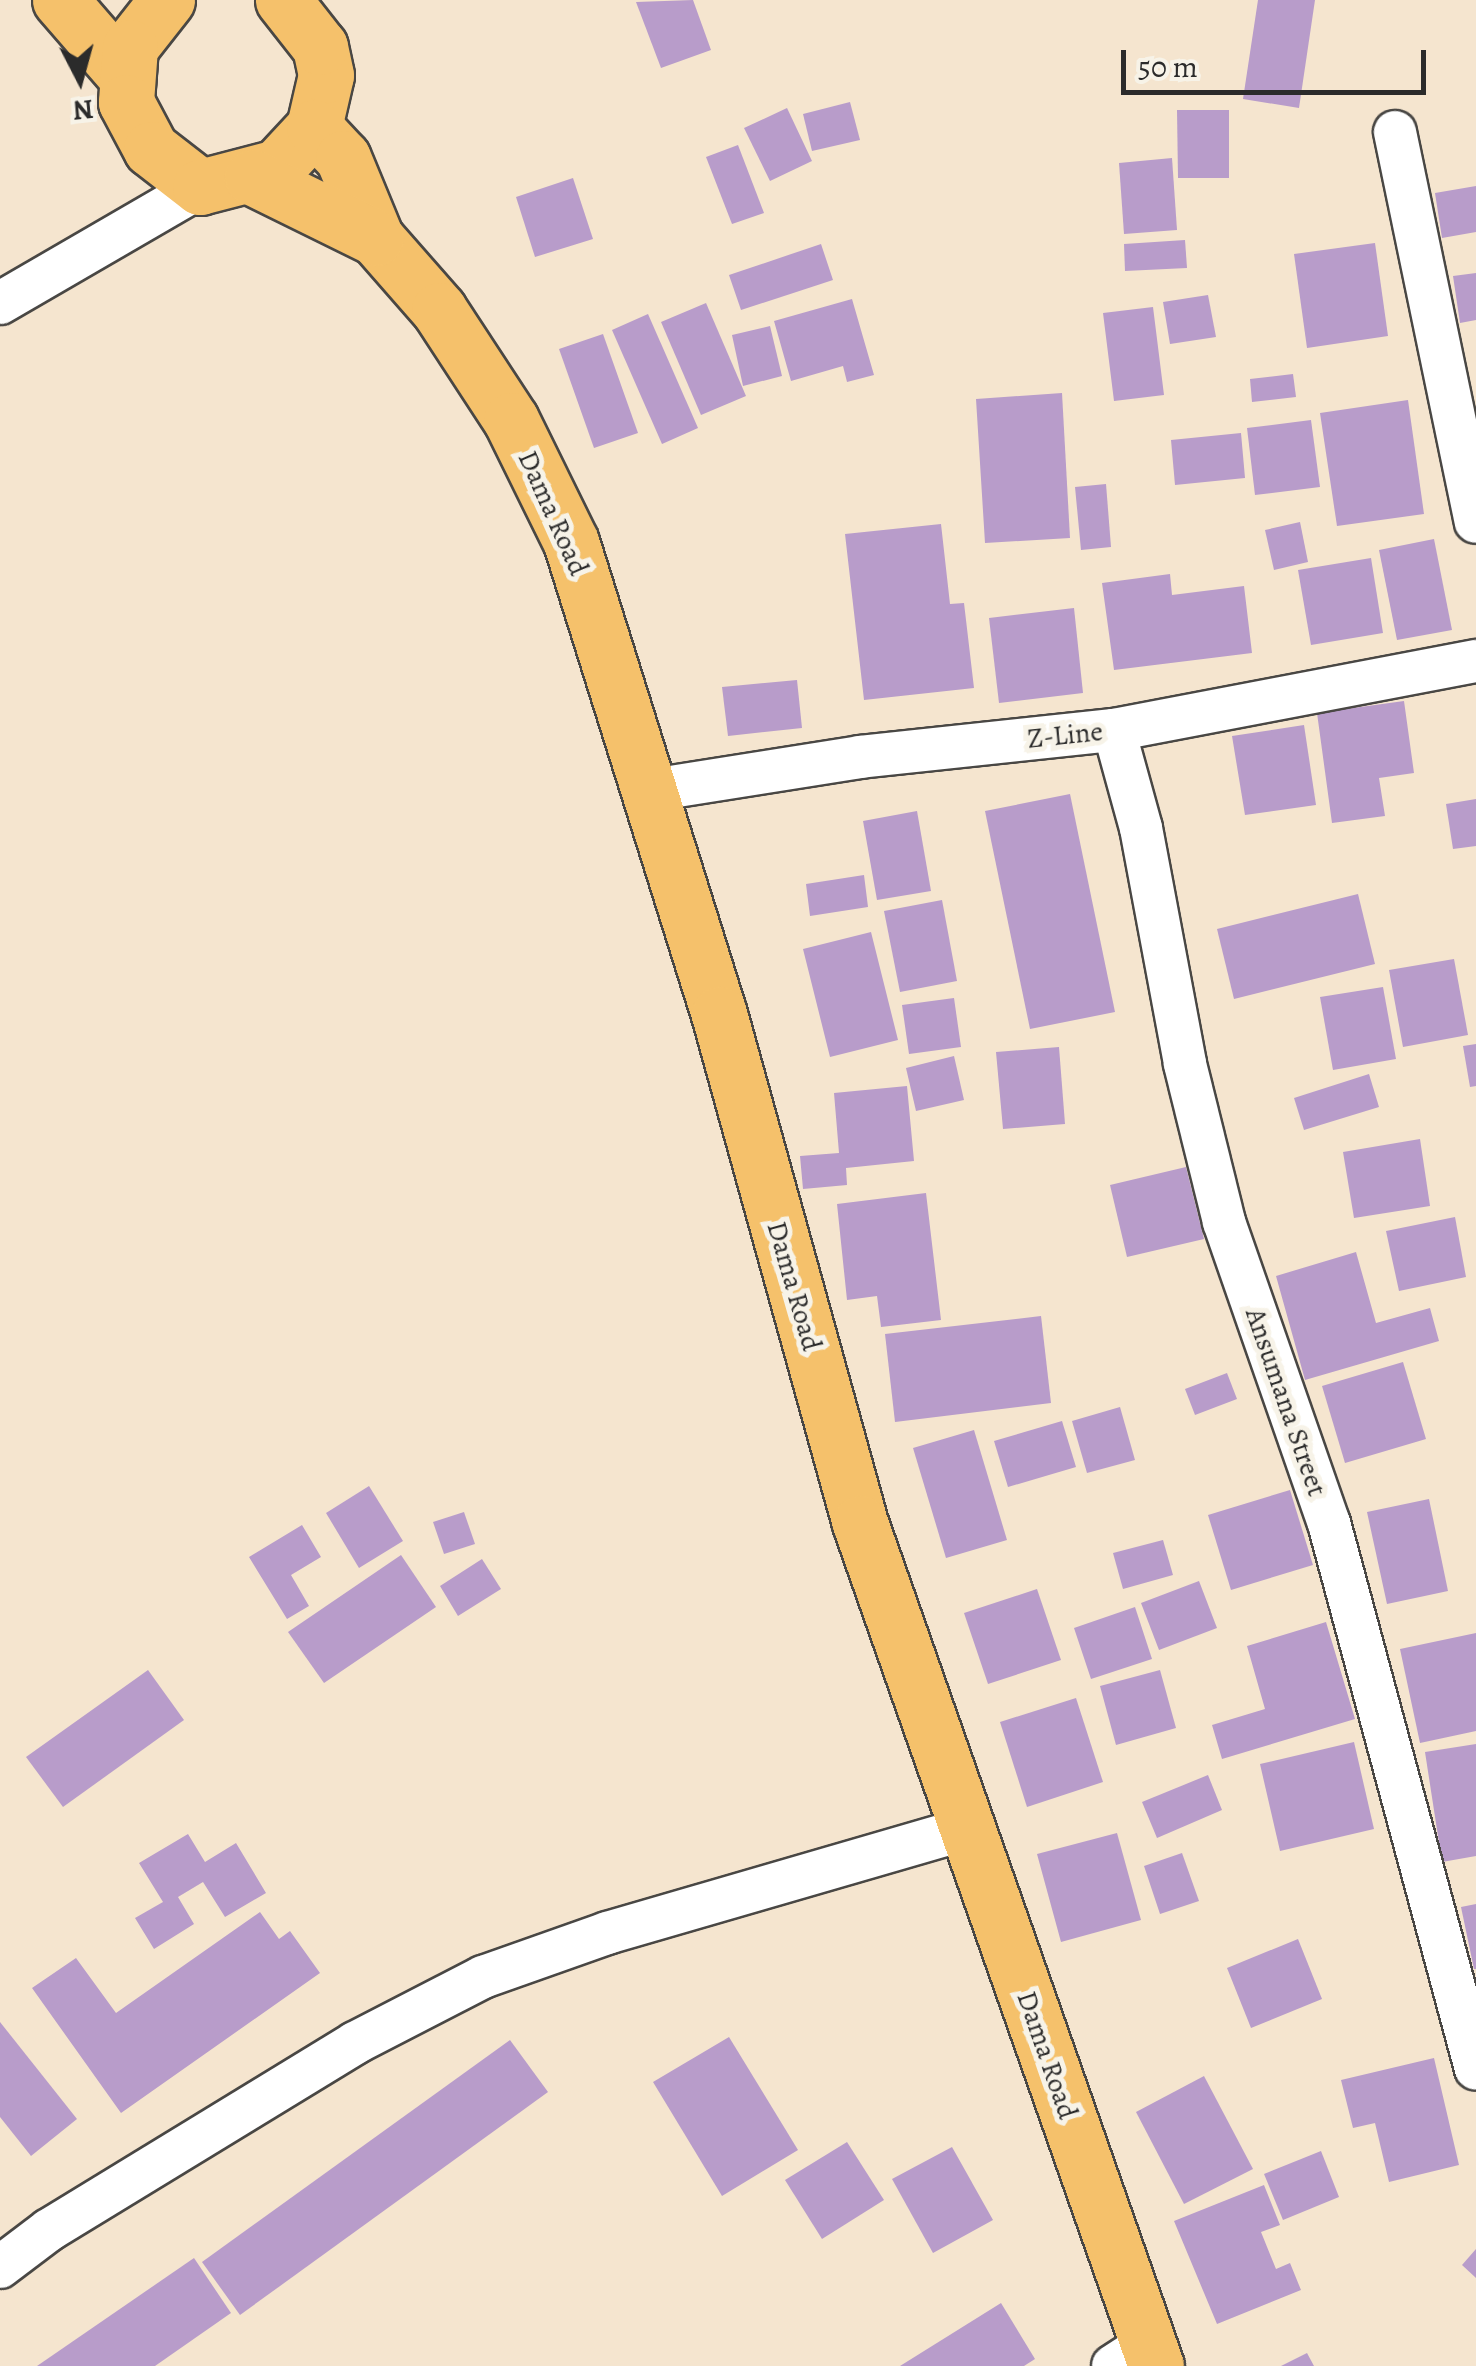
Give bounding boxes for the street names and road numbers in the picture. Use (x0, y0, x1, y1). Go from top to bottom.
street label: Dama Road (511, 445, 595, 581)
street label: Z-Line (1026, 714, 1104, 756)
street label: Dama Road (760, 1217, 828, 1355)
street label: Ansumana Street (1238, 1304, 1334, 1500)
street label: Dama Road (1009, 1987, 1085, 2123)

